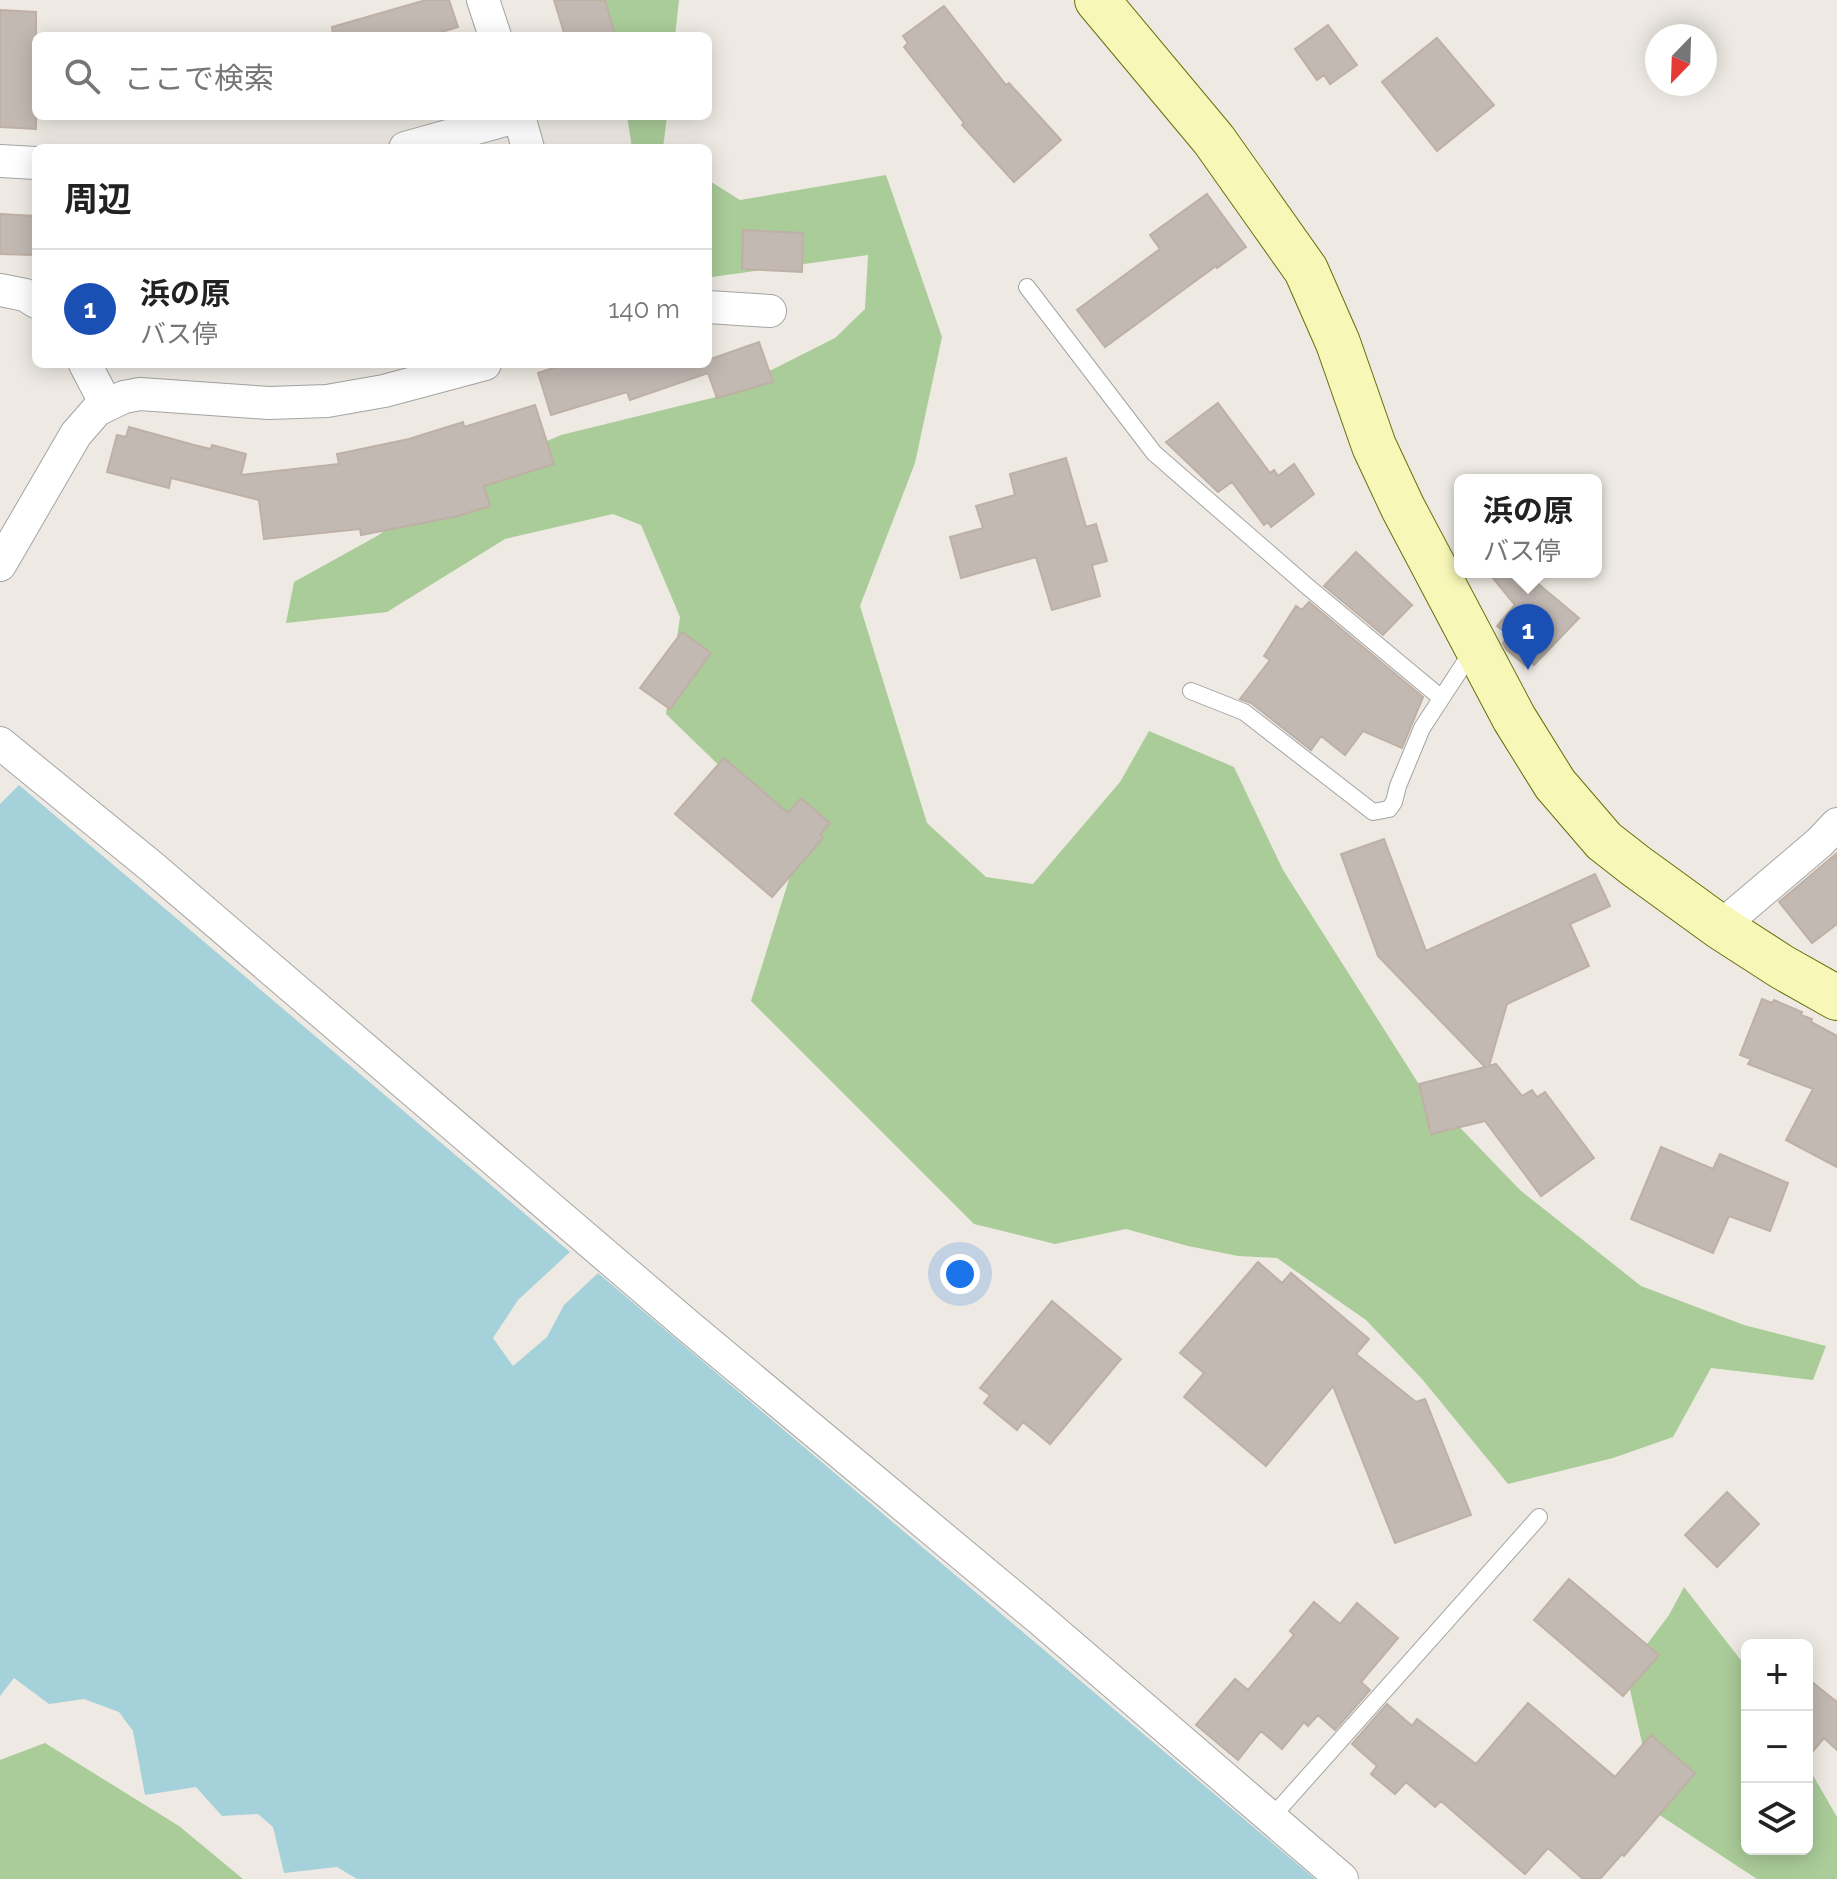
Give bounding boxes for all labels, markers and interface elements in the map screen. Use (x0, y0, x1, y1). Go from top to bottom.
north arrow (1645, 24, 1717, 96)
search box (32, 32, 712, 120)
icon: search (60, 54, 104, 98)
text: ここで検索 (124, 61, 274, 96)
text: 周辺 (64, 179, 132, 219)
text: 浜の原 (140, 276, 230, 311)
text: 1 (84, 294, 96, 324)
text: 140 m (608, 294, 680, 324)
text: バス停 (140, 319, 218, 349)
popup (1454, 474, 1602, 578)
text: 浜の原 (1483, 493, 1573, 528)
text: バス停 (1483, 536, 1561, 566)
pin: 1 (1502, 604, 1554, 670)
your location (940, 1254, 980, 1294)
map controls (1741, 1639, 1813, 1855)
button: + (1741, 1639, 1813, 1711)
button: − (1741, 1711, 1813, 1783)
button: layers (1741, 1783, 1813, 1855)

